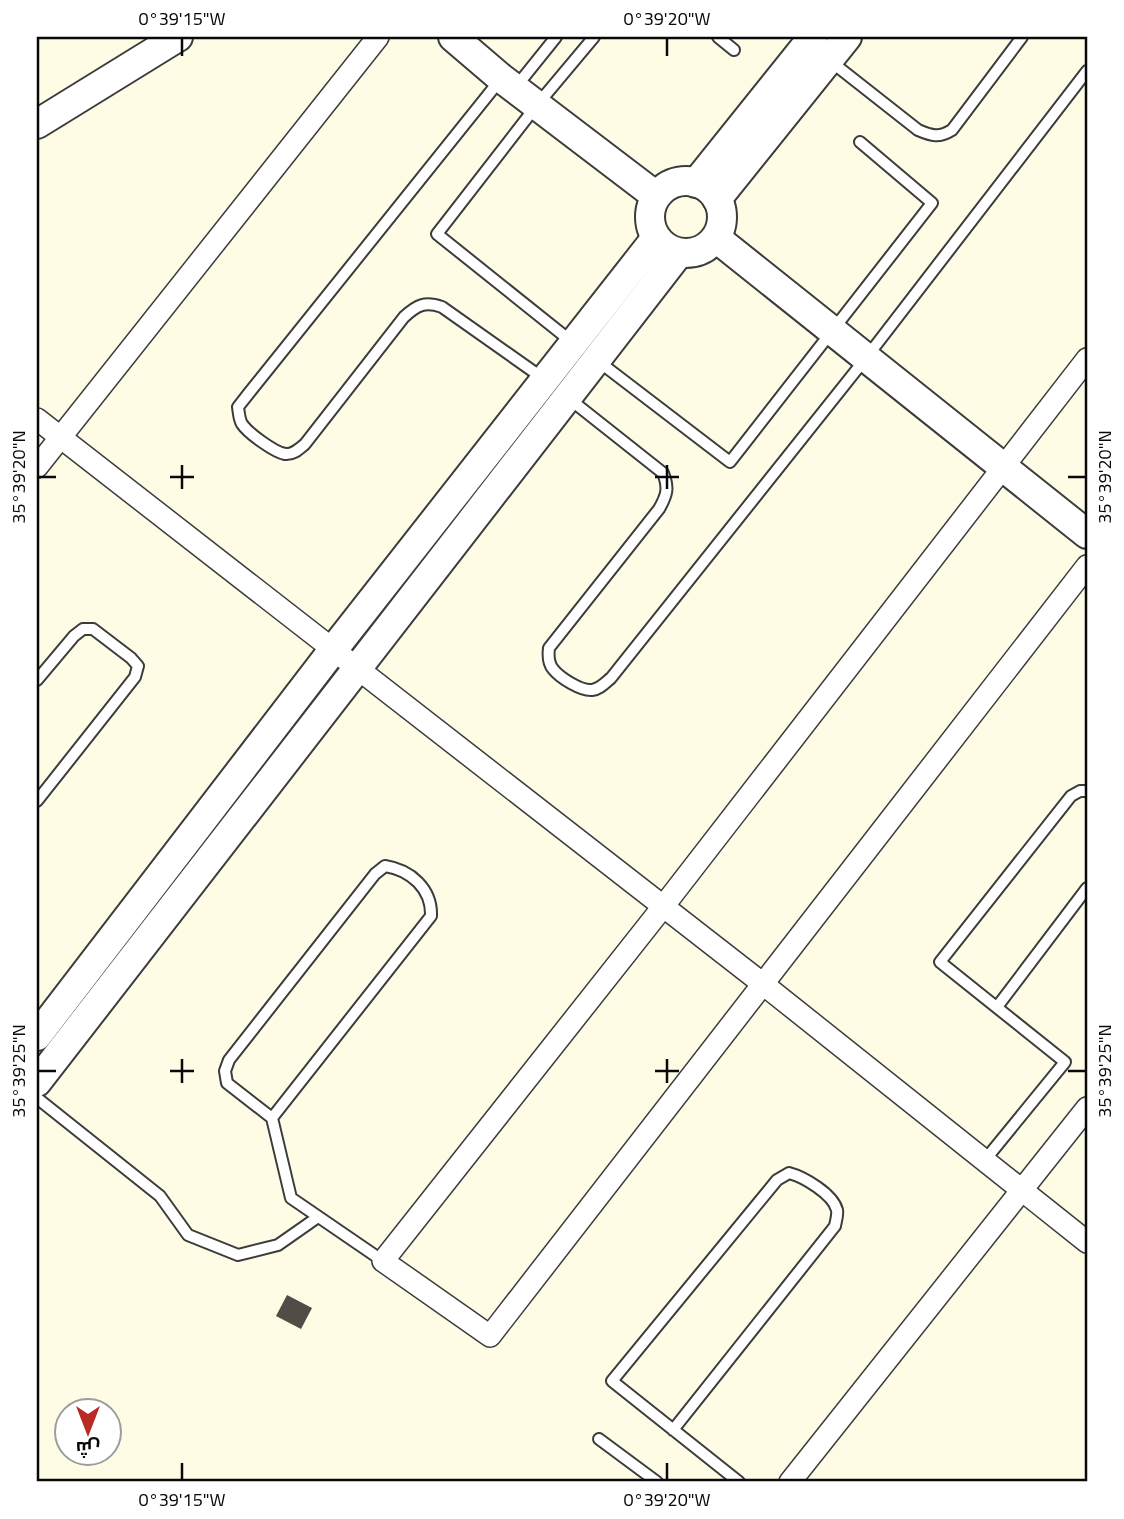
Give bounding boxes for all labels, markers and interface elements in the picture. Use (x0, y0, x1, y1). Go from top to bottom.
text: 0°39'15"W (139, 2, 225, 35)
text: 0°39'20"W (624, 2, 710, 35)
text: 35°39'20"N (2, 430, 35, 524)
text: 35°39'20"N (1088, 430, 1121, 524)
text: 35°39'25"N (2, 1024, 35, 1118)
text: 35°39'25"N (1088, 1024, 1121, 1118)
north arrow (52, 1396, 122, 1466)
text: ش (76, 1431, 100, 1467)
text: 0°39'15"W (139, 1483, 225, 1516)
text: 0°39'20"W (624, 1483, 710, 1516)

